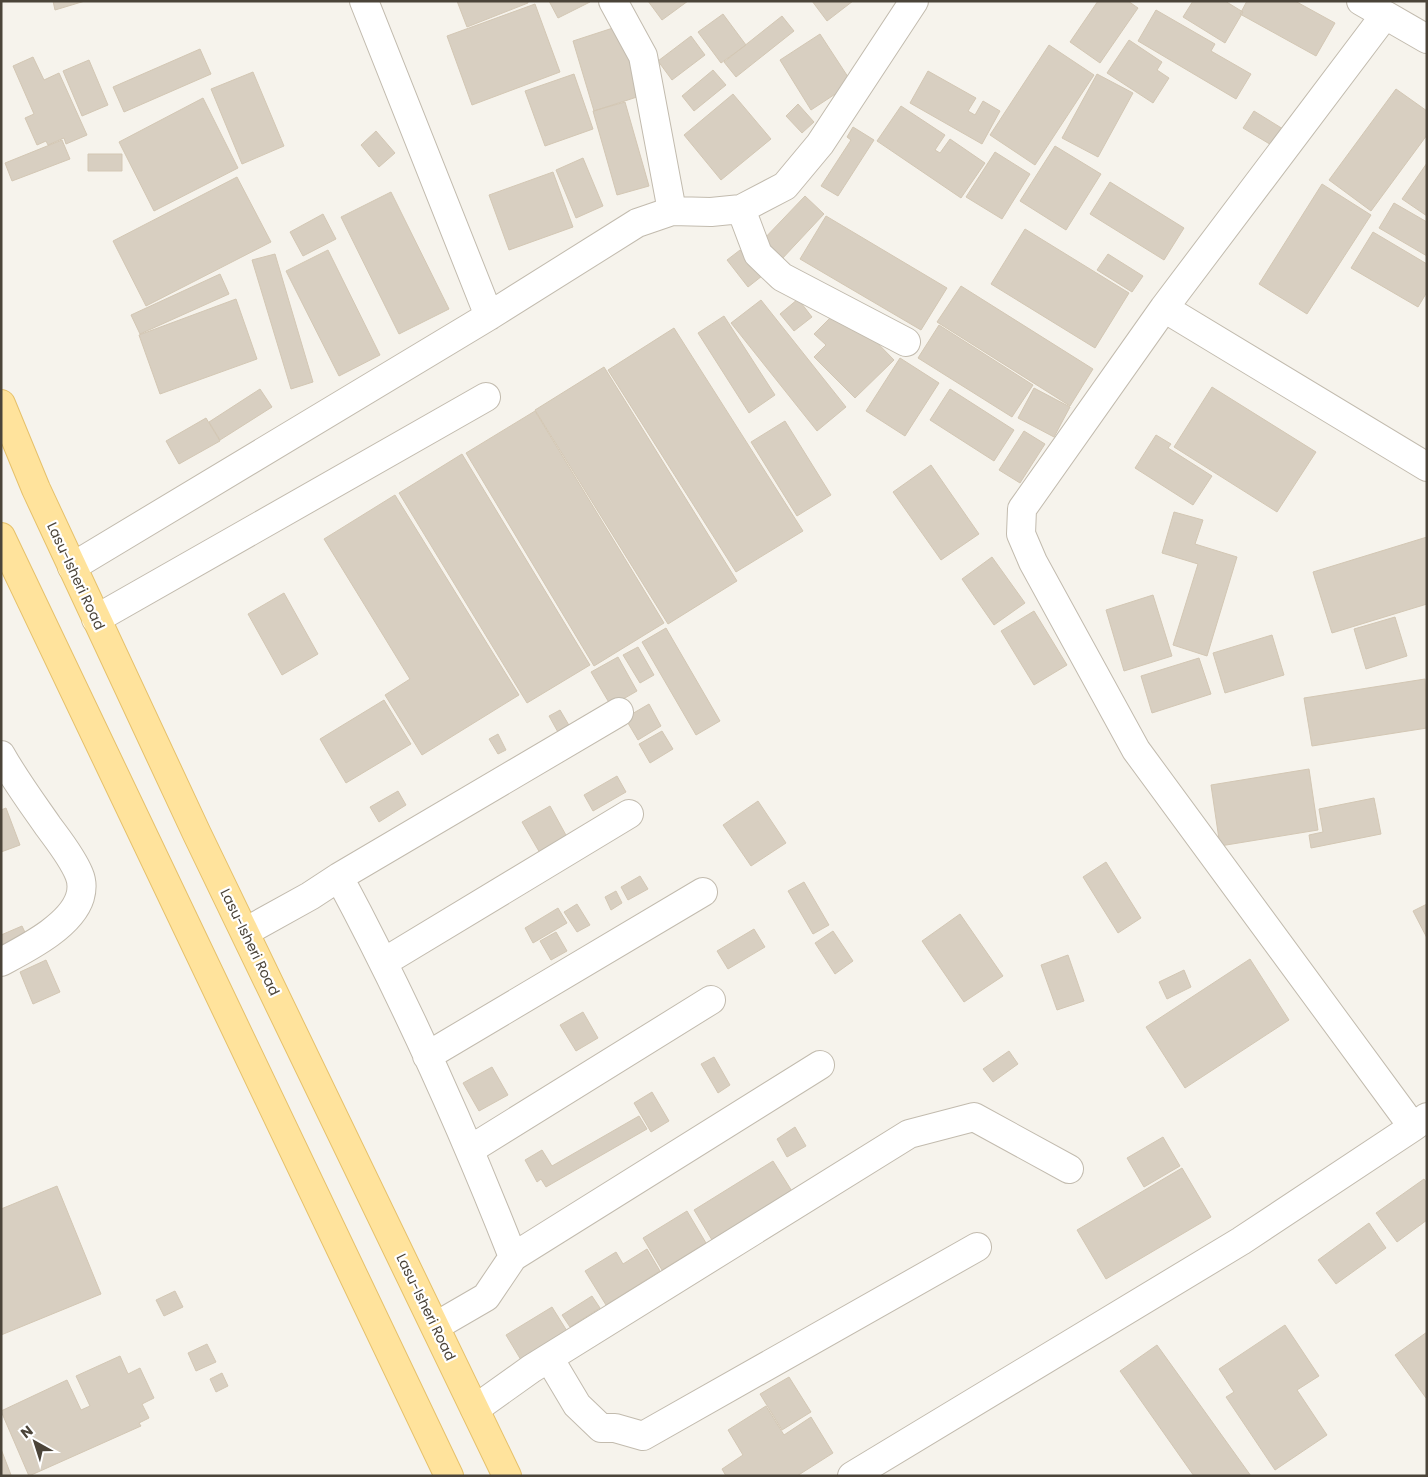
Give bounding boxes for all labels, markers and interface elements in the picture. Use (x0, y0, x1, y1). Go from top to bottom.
street label: Lasu-Isheri Road (42, 519, 110, 633)
street label: Lasu-Isheri Road (215, 885, 285, 999)
street label: Lasu-Isheri Road (391, 1250, 461, 1364)
north arrow (10, 1417, 60, 1467)
text: N (16, 1421, 37, 1443)

